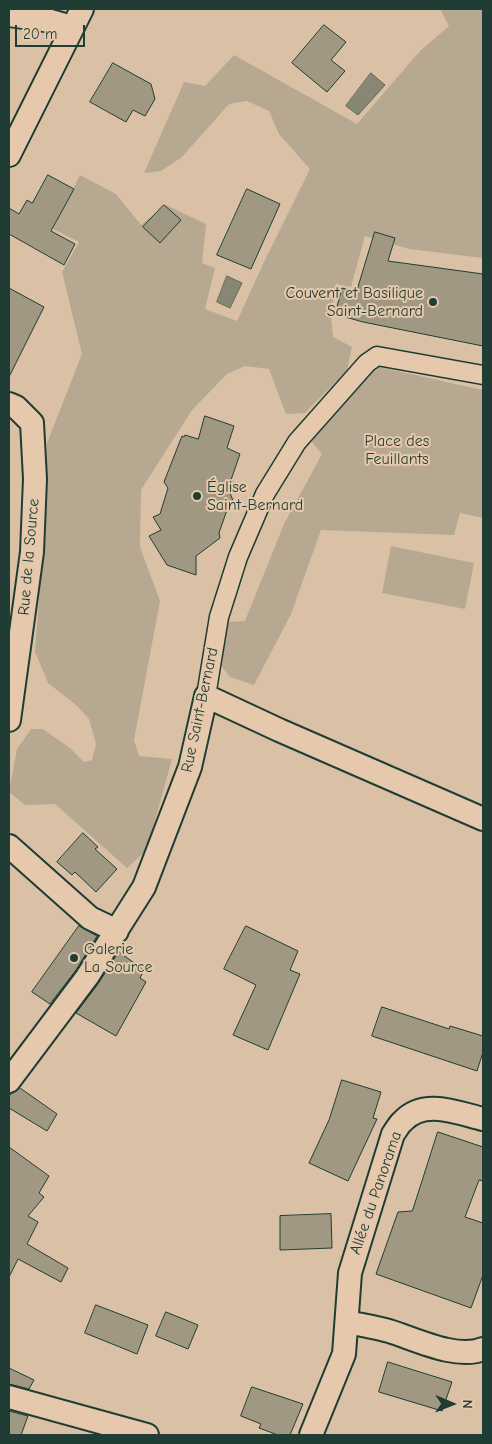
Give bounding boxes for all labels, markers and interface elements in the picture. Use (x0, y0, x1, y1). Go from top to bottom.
scale bar (18, 15, 88, 47)
text: 20 m (23, 25, 57, 43)
place label: Couvent et Basilique Saint-Bernard (285, 283, 423, 321)
marker: Couvent et Basilique Saint-Bernard (427, 296, 439, 308)
park label: Place des Feuillants (365, 431, 429, 469)
place label: Église Saint-Bernard (207, 477, 303, 515)
marker: Église Saint-Bernard (191, 490, 203, 502)
street label: Rue de la Source (14, 498, 44, 616)
street label: Rue Saint-Bernard (177, 646, 223, 774)
place label: Galerie La Source (84, 939, 152, 977)
marker: Galerie La Source (68, 952, 80, 964)
street label: Allée du Panorama (346, 1129, 406, 1257)
north arrow (427, 1379, 477, 1429)
text: N (459, 1400, 476, 1409)

